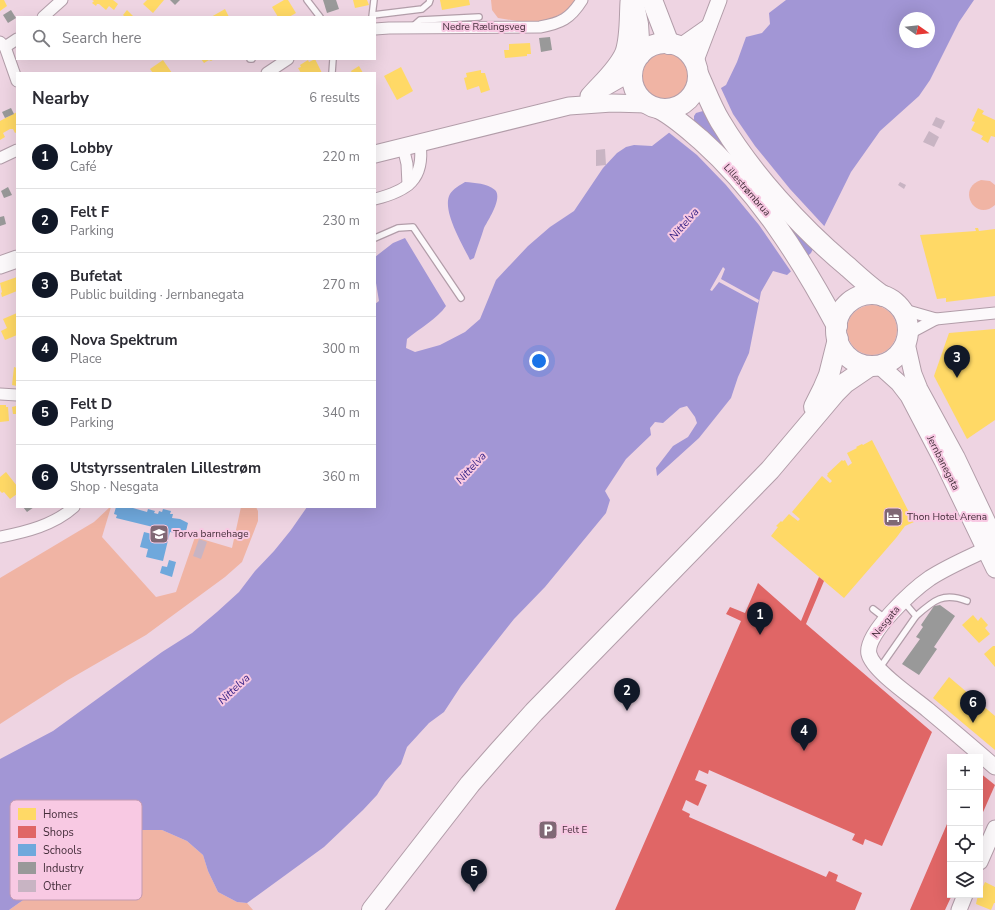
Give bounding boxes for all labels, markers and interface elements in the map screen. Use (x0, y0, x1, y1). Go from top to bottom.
north arrow (899, 12, 935, 48)
search box (16, 16, 376, 60)
street label: Nedre Rælingsveg (442, 20, 526, 34)
icon: search (30, 27, 52, 49)
text: Search here (62, 28, 142, 48)
text: Nearby (32, 87, 89, 110)
text: 6 results (309, 89, 360, 107)
text: Lobby (70, 138, 113, 158)
text: 1 (41, 148, 49, 166)
text: 220 m (322, 148, 360, 166)
text: Café (70, 158, 97, 176)
street label: Lillestrømbrua (720, 161, 774, 219)
text: Felt F (70, 202, 109, 222)
water label: Nittelva (666, 204, 702, 243)
text: 2 (41, 212, 49, 230)
text: 230 m (322, 212, 360, 230)
text: Parking (70, 222, 114, 240)
text: Bufetat (70, 266, 122, 286)
text: 3 (41, 276, 49, 294)
text: 270 m (322, 276, 360, 294)
text: Public building · Jernbanegata (70, 286, 244, 304)
text: Nova Spektrum (70, 330, 178, 350)
text: 4 (41, 340, 49, 358)
text: 300 m (322, 340, 360, 358)
pin: 3 (944, 345, 970, 378)
text: Place (70, 350, 102, 368)
your location (529, 351, 549, 371)
text: Felt D (70, 394, 112, 414)
text: 5 (41, 404, 49, 422)
text: 340 m (322, 404, 360, 422)
text: Parking (70, 414, 114, 432)
street label: Jernbanegata (923, 432, 963, 493)
water label: Nittelva (452, 449, 490, 487)
text: Utstyrssentralen Lillestrøm (70, 458, 261, 478)
text: 6 (41, 468, 49, 486)
text: 360 m (322, 468, 360, 486)
text: Shop · Nesgata (70, 478, 159, 496)
hotel icon: Thon Hotel Arena (882, 506, 904, 528)
place label: Thon Hotel Arena (907, 510, 987, 524)
school or university icon: Torva barnehage (148, 523, 170, 545)
place label: Torva barnehage (173, 527, 249, 541)
pin: 1 (747, 602, 773, 635)
street label: Nesgata (869, 603, 903, 641)
water label: Nittelva (215, 670, 253, 708)
pin: 2 (614, 678, 640, 711)
pin: 6 (960, 690, 986, 723)
pin: 4 (791, 718, 817, 751)
map controls (947, 754, 983, 898)
button: + (947, 754, 983, 790)
button: − (947, 790, 983, 826)
legend (10, 800, 142, 900)
text: Homes (43, 807, 78, 822)
parking icon: Felt E (537, 819, 559, 841)
place label: Felt E (562, 823, 588, 837)
text: Shops (43, 825, 74, 840)
button: locate (947, 826, 983, 862)
text: Schools (43, 843, 82, 858)
pin: 5 (461, 859, 487, 892)
text: Industry (43, 861, 84, 876)
button: layers (947, 862, 983, 898)
text: Other (43, 879, 71, 894)

